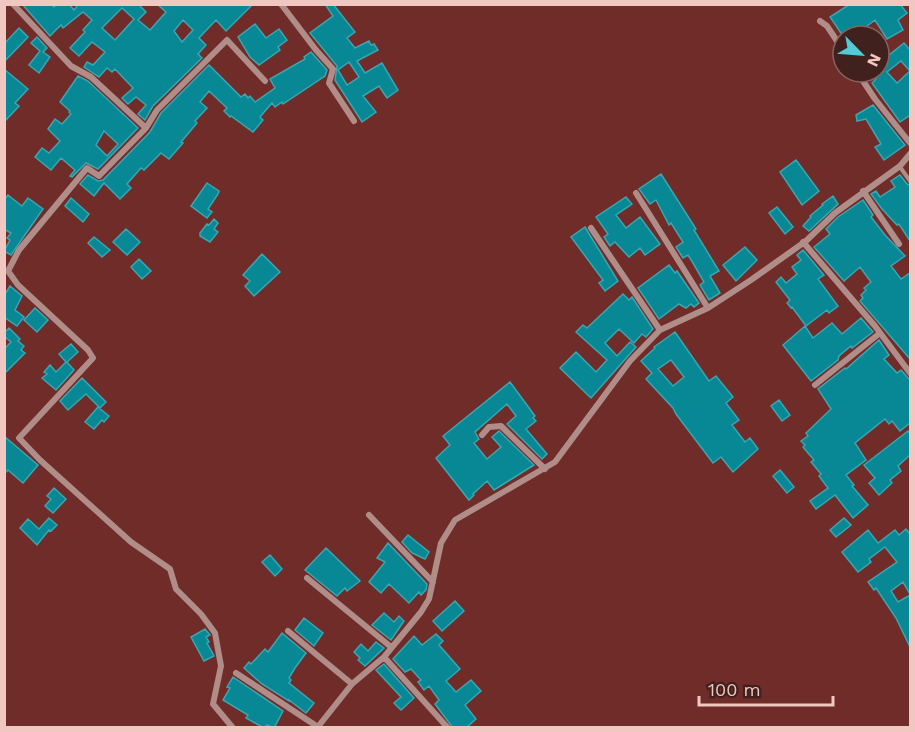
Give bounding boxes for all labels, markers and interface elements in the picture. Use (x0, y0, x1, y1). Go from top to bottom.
north arrow (831, 24, 891, 84)
text: N (863, 51, 885, 70)
scale bar (699, 669, 832, 707)
text: 100 m (708, 679, 761, 700)

